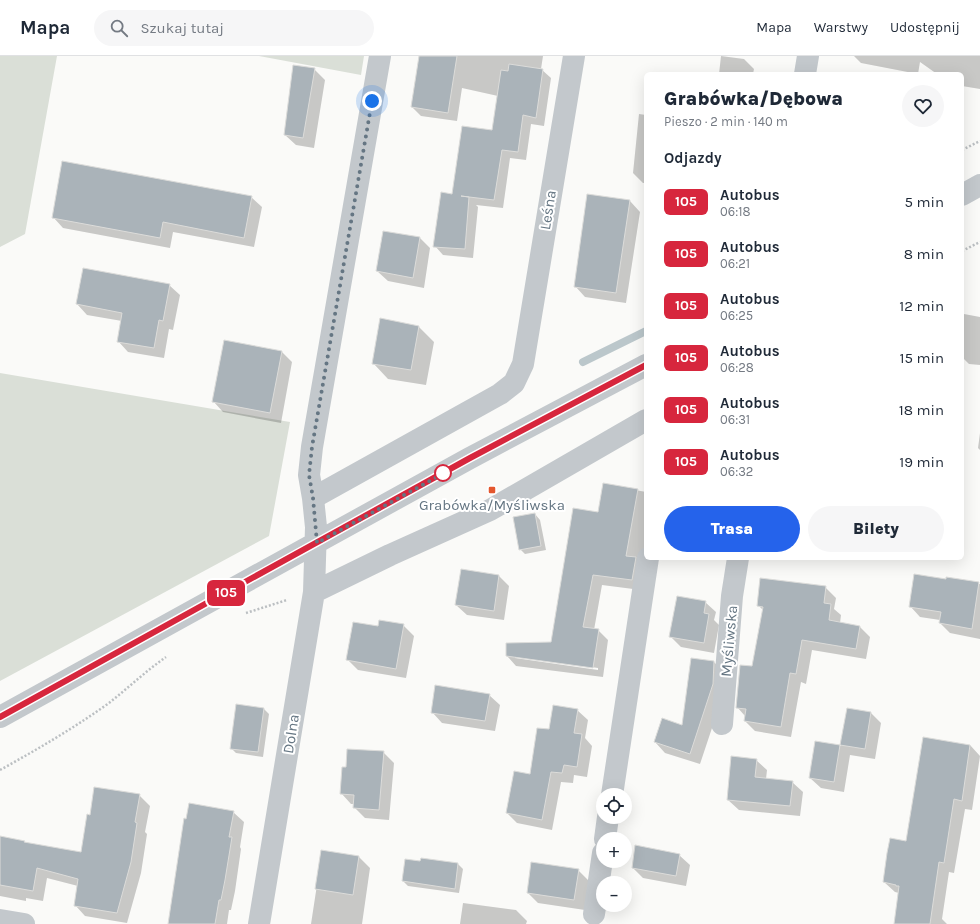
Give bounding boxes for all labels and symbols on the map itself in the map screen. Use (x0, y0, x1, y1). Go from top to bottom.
your location (362, 91, 382, 111)
street label: Leśna (536, 189, 560, 231)
unlabelled marker (434, 464, 452, 482)
marker: Grabówka/Myśliwska (487, 485, 497, 495)
place label: Grabówka/Myśliwska (419, 496, 565, 514)
line badge: 105 (203, 580, 249, 606)
street label: Myśliwska (717, 605, 741, 677)
street label: Dolna (279, 713, 303, 755)

